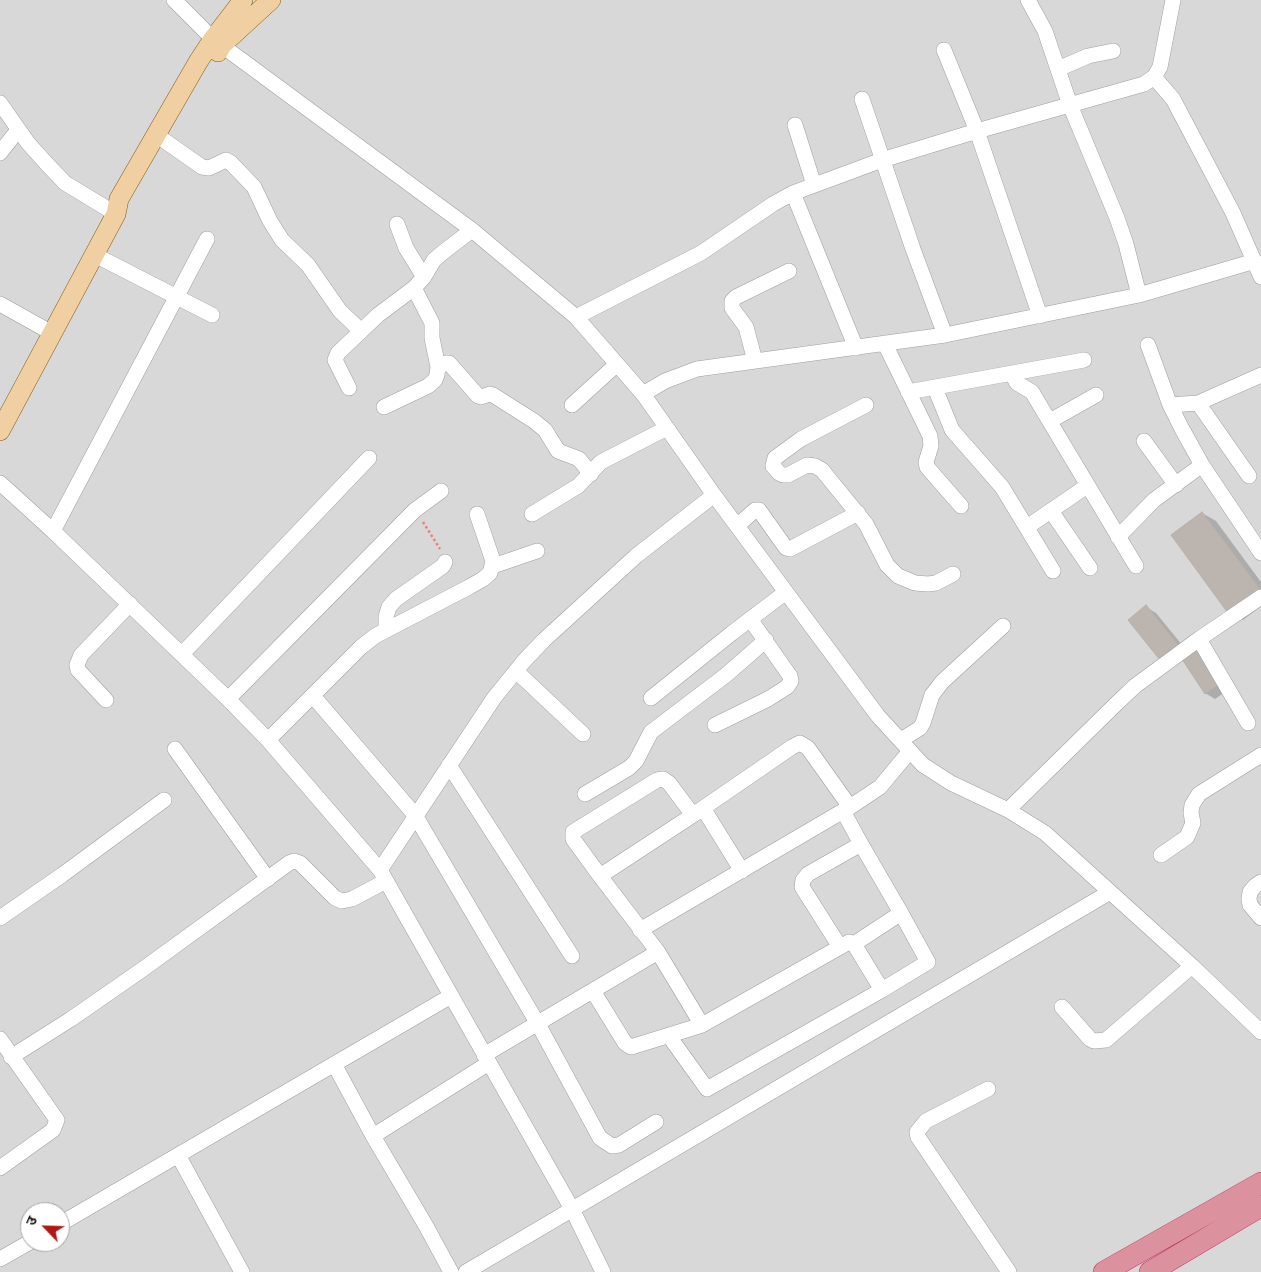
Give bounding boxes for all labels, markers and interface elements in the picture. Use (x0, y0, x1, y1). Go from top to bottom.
north arrow (20, 1202, 70, 1252)
text: उ (22, 1214, 41, 1228)

